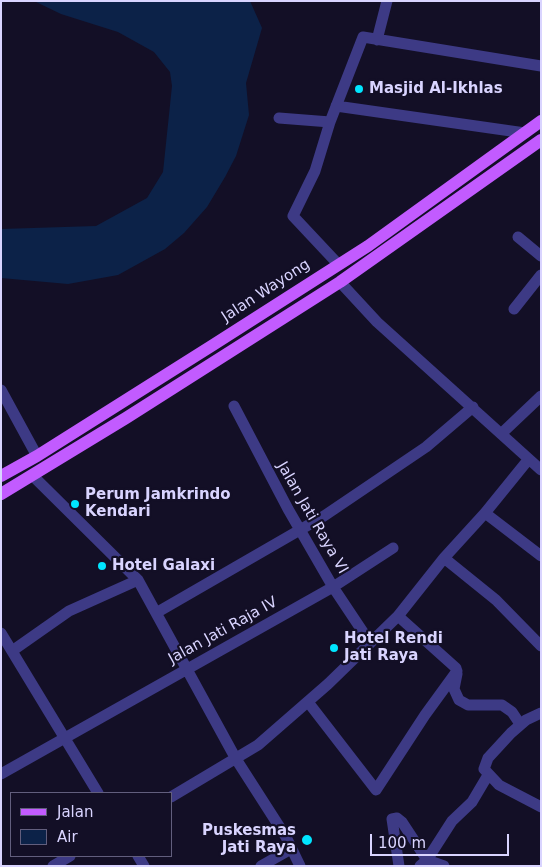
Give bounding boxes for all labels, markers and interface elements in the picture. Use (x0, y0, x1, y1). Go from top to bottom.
place label: Masjid Al-Ikhlas (369, 80, 503, 98)
marker: Masjid Al-Ikhlas (353, 83, 365, 95)
street label: Jalan Wayong (219, 256, 313, 326)
street label: Jalan Jati Raya VI (273, 459, 351, 577)
place label: Perum Jamkrindo Kendari (85, 486, 231, 521)
marker: Perum Jamkrindo Kendari (69, 498, 81, 510)
place label: Hotel Galaxi (112, 557, 215, 575)
marker: Hotel Galaxi (96, 560, 108, 572)
street label: Jalan Jati Raja IV (165, 594, 281, 668)
place label: Hotel Rendi Jati Raya (344, 630, 443, 665)
marker: Hotel Rendi Jati Raya (328, 642, 340, 654)
legend (10, 792, 172, 857)
text: Jalan (57, 803, 93, 821)
place label: Puskesmas Jati Raya (202, 822, 296, 857)
scale bar (372, 824, 511, 856)
text: Air (57, 828, 78, 846)
marker: Puskesmas Jati Raya (300, 833, 314, 847)
text: 100 m (378, 834, 426, 852)

